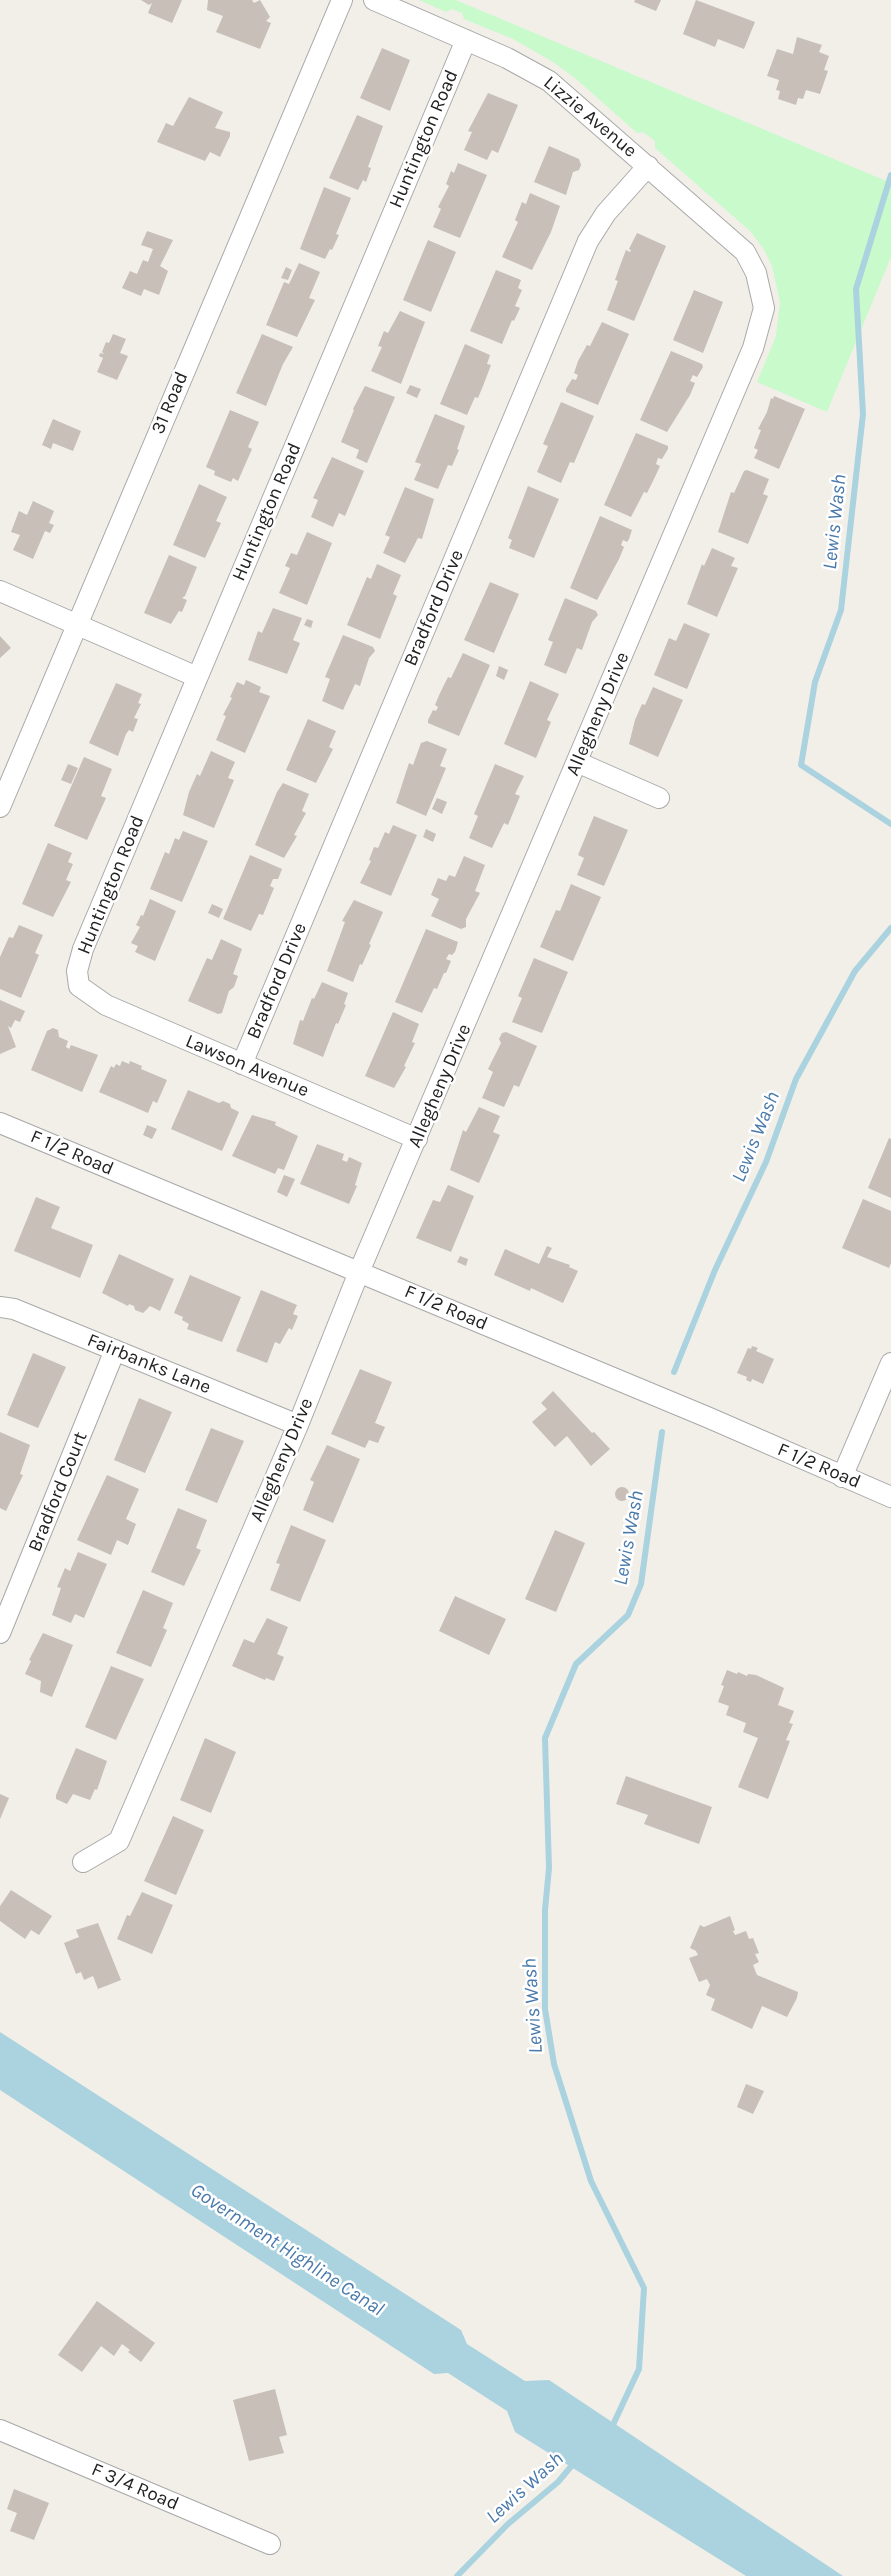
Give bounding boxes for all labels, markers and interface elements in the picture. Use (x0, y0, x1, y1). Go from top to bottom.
street label: Huntington Road (385, 66, 463, 212)
street label: Lizzie Avenue (539, 71, 641, 163)
street label: 31 Road (147, 368, 193, 438)
street label: Huntington Road (228, 439, 306, 585)
water label: Lewis Wash (818, 473, 852, 571)
street label: Bradford Drive (399, 546, 469, 670)
street label: Allegheny Drive (562, 649, 634, 779)
street label: Huntington Road (73, 812, 149, 958)
street label: Bradford Drive (242, 919, 312, 1043)
street label: Allegheny Drive (404, 1021, 476, 1151)
street label: Lawson Avenue (182, 1030, 312, 1102)
water label: Lewis Wash (727, 1088, 785, 1186)
street label: F 1/2 Road (27, 1125, 117, 1181)
street label: F 1/2 Road (401, 1280, 491, 1336)
street label: Fairbanks Lane (84, 1329, 214, 1399)
street label: Allegheny Drive (246, 1395, 318, 1525)
street label: Bradford Court (24, 1429, 92, 1555)
street label: F 1/2 Road (774, 1438, 864, 1494)
water label: Lewis Wash (609, 1489, 649, 1587)
water label: Lewis Wash (518, 1957, 548, 2055)
water label: Government Highline Canal (186, 2178, 388, 2322)
water label: Lewis Wash (481, 2447, 569, 2529)
street label: F 3/4 Road (88, 2458, 182, 2516)

